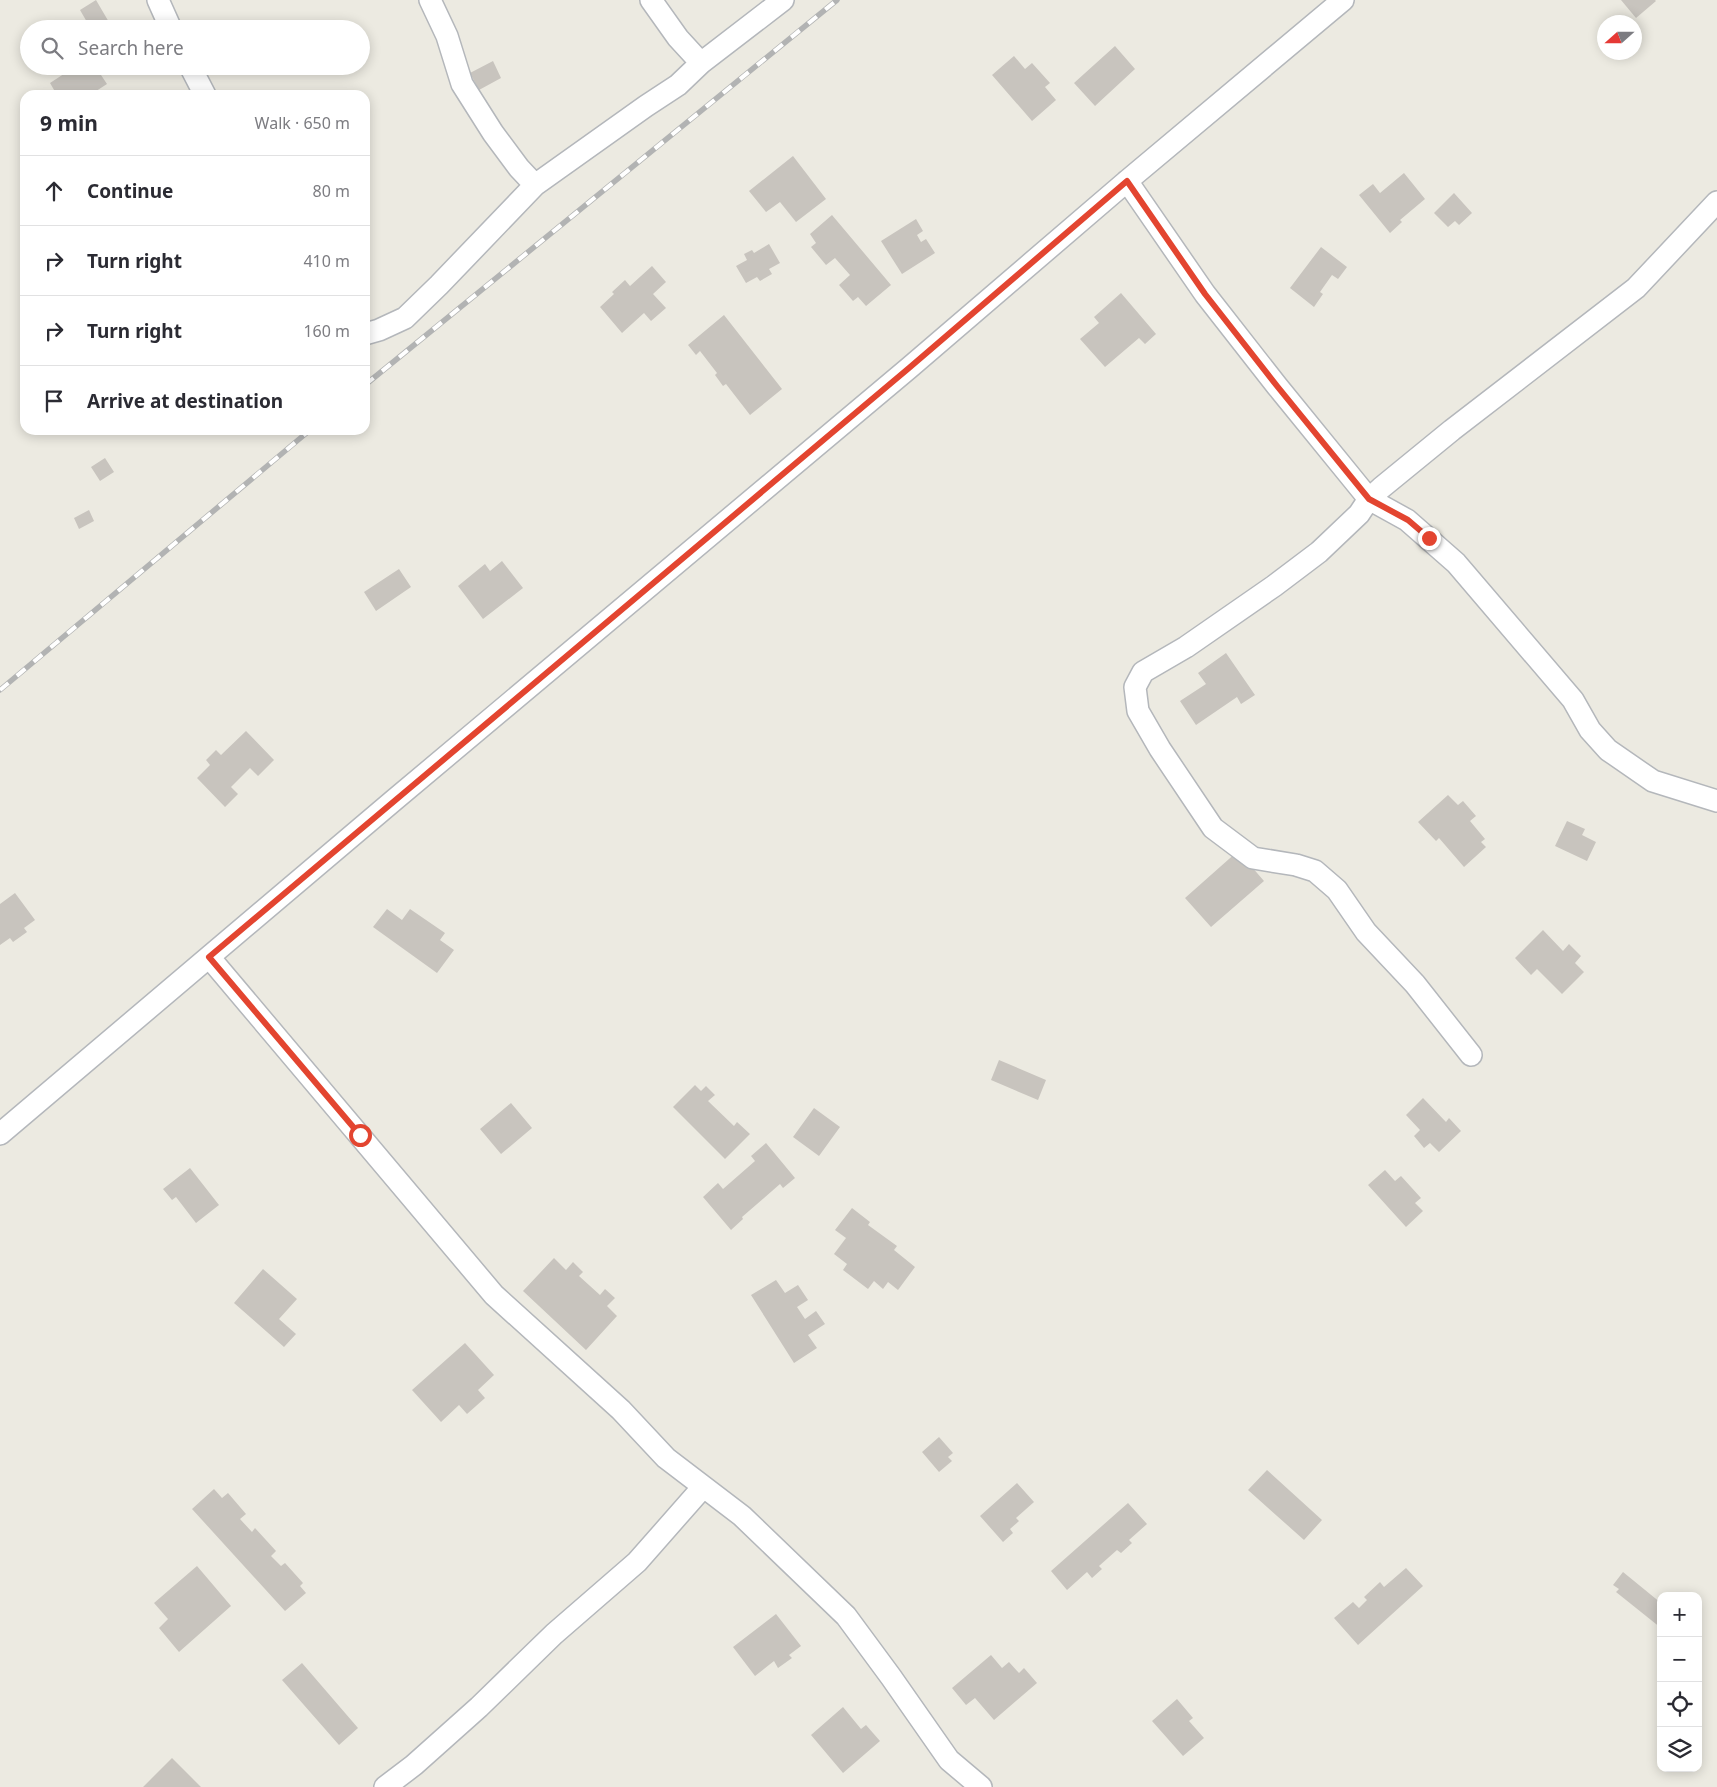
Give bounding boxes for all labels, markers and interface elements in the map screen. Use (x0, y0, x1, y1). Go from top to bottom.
north arrow (1597, 15, 1642, 60)
search box (20, 20, 370, 75)
icon: search (38, 34, 66, 62)
text: Search here (78, 35, 184, 61)
text: 9 min (40, 109, 98, 137)
text: Walk · 650 m (255, 112, 350, 134)
icon: ahead (40, 177, 68, 205)
text: Continue (87, 178, 173, 204)
text: 80 m (313, 180, 350, 202)
icon: right (40, 247, 68, 275)
text: Turn right (87, 248, 182, 274)
text: 410 m (303, 250, 350, 272)
icon: right (40, 317, 68, 345)
text: Turn right (87, 318, 182, 344)
text: 160 m (303, 320, 350, 342)
icon: arrive (40, 387, 68, 415)
text: Arrive at destination (87, 388, 283, 414)
route end (1418, 527, 1441, 550)
route start (349, 1124, 372, 1147)
map controls (1657, 1592, 1702, 1772)
button: + (1657, 1592, 1702, 1637)
button: − (1657, 1637, 1702, 1682)
button: locate (1657, 1682, 1702, 1727)
button: layers (1657, 1727, 1702, 1772)

